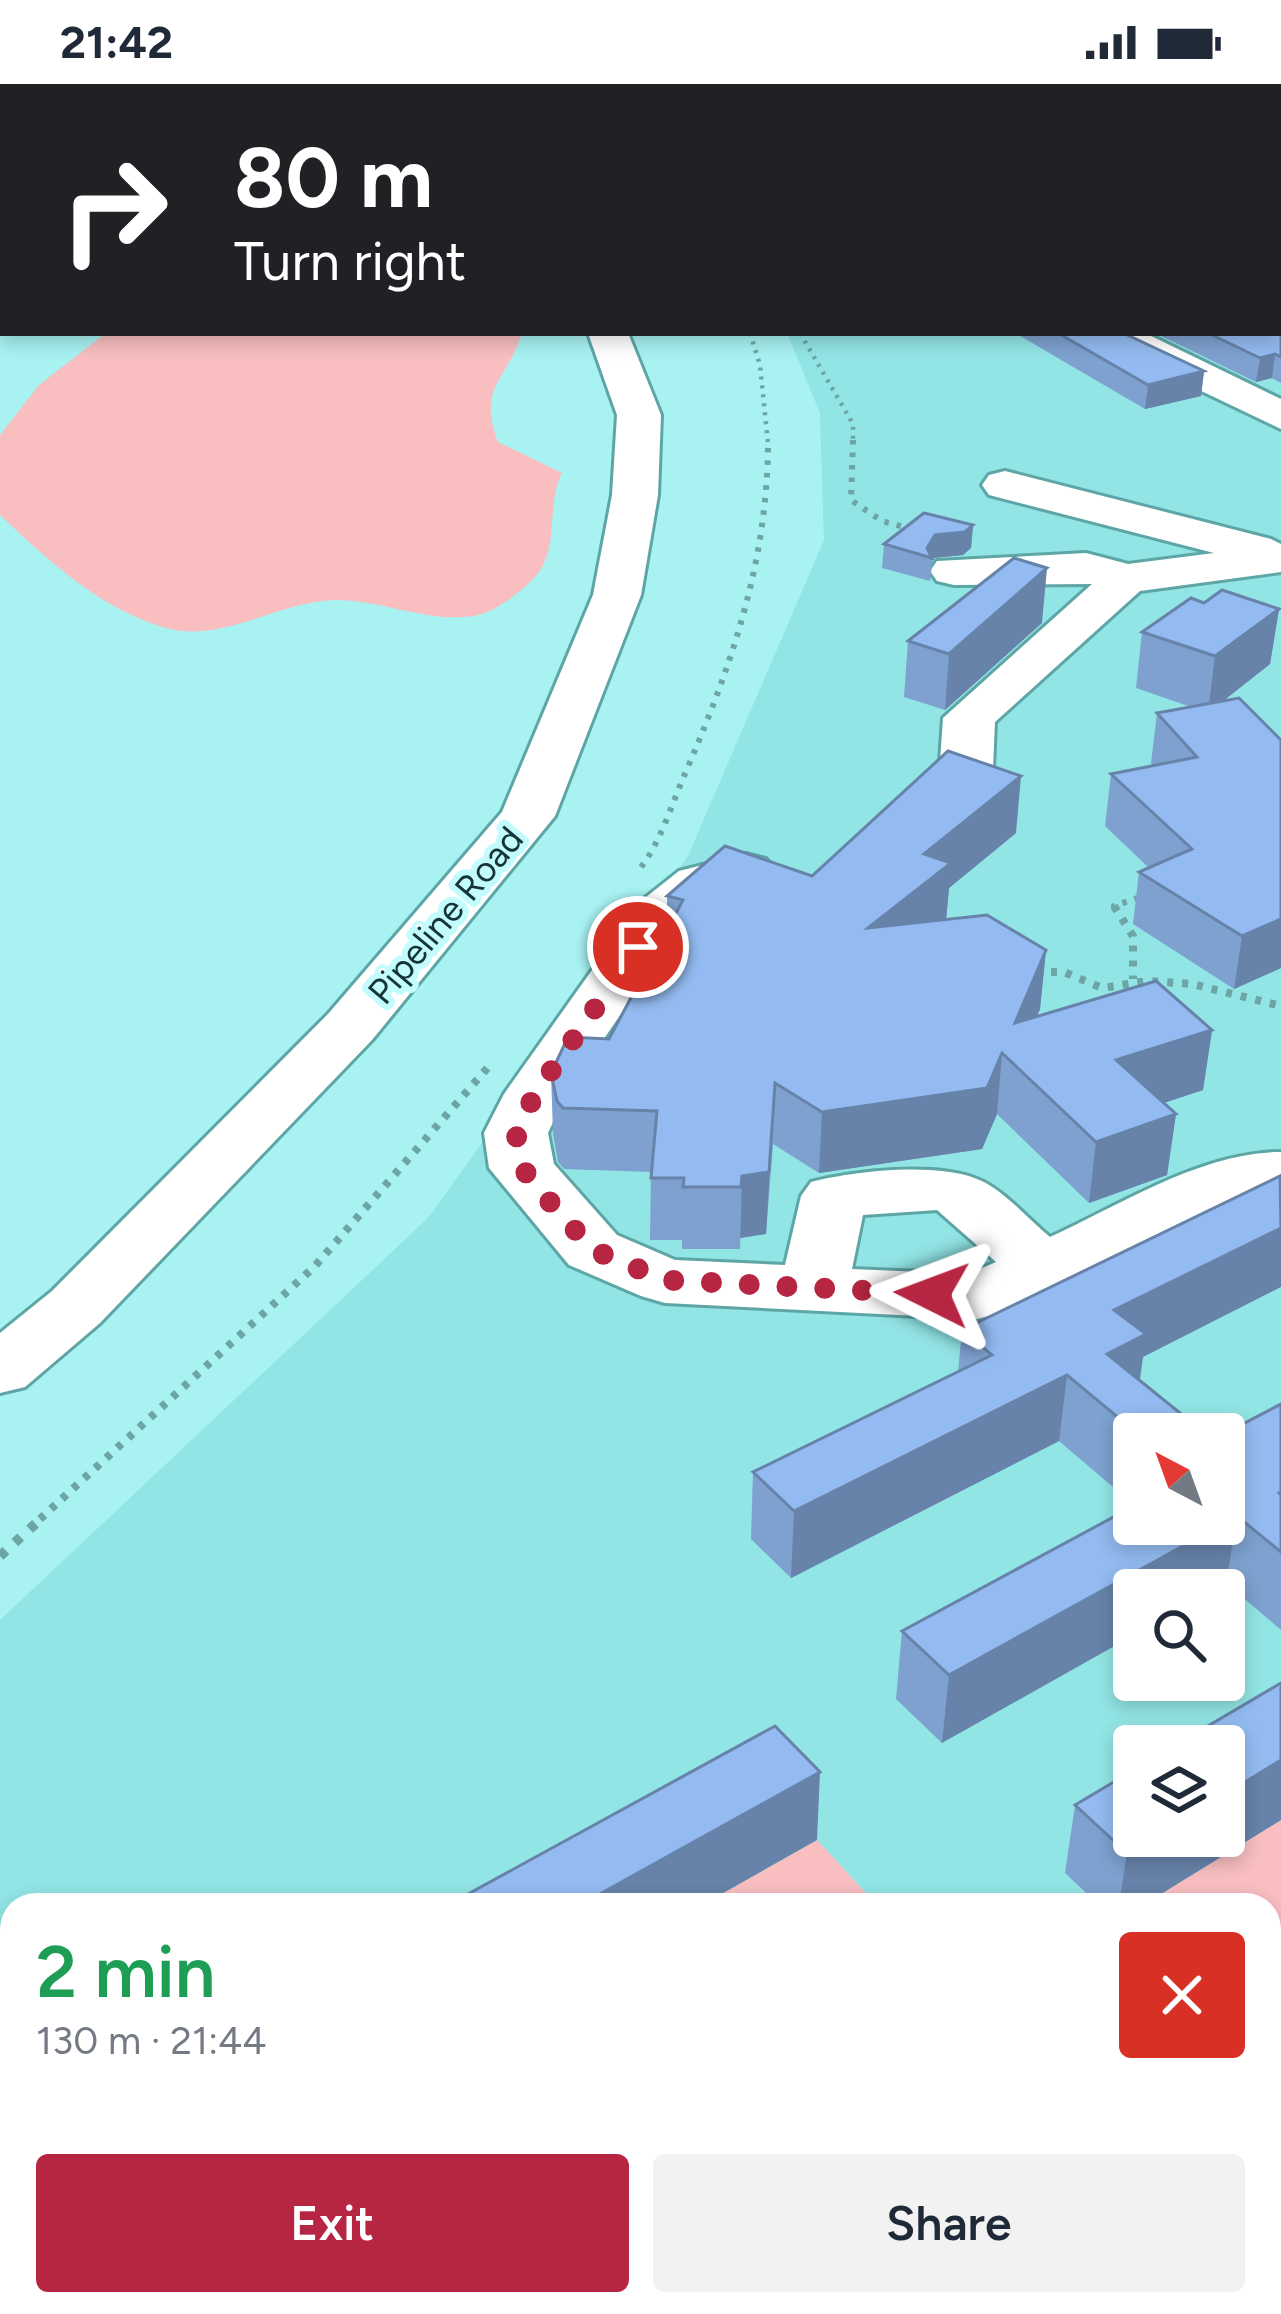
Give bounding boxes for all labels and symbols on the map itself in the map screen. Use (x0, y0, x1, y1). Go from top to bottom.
street label: Pipeline Road (359, 818, 532, 1013)
pin (587, 896, 689, 998)
position arrow (869, 1231, 995, 1357)
north arrow (1113, 1413, 1245, 1545)

